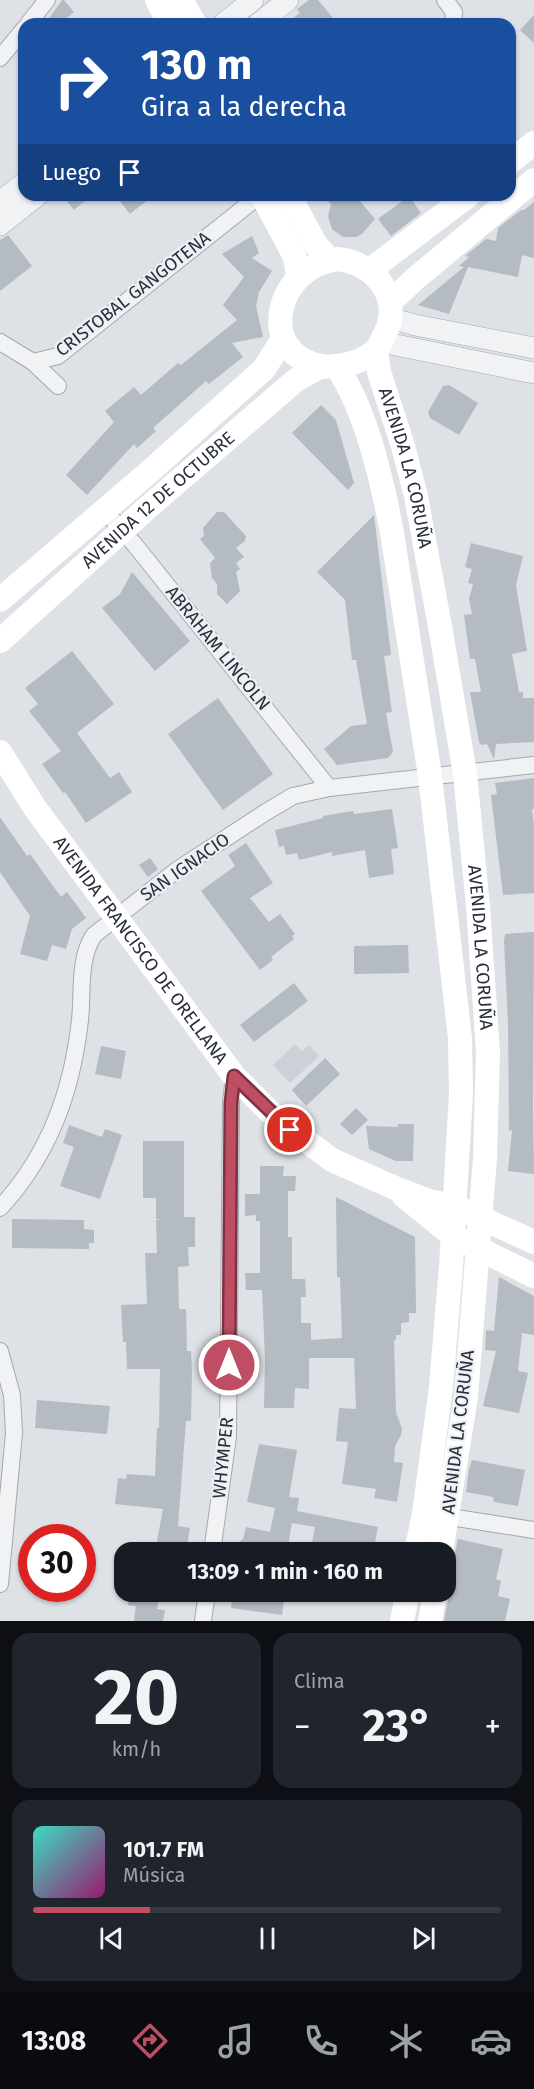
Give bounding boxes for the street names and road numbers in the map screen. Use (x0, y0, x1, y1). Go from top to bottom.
street label: CRISTOBAL GANGOTENA (51, 226, 215, 361)
street label: AVENIDA LA CORUÑA (374, 385, 437, 551)
street label: AVENIDA 12 DE OCTUBRE (77, 427, 239, 573)
street label: ABRAHAM LINCOLN (161, 581, 275, 715)
street label: SAN IGNACIO (136, 828, 234, 906)
street label: AVENIDA FRANCISCO DE ORELLANA (49, 832, 233, 1069)
street label: AVENIDA LA CORUÑA (463, 864, 498, 1031)
street label: AVENIDA LA CORUÑA (436, 1348, 479, 1515)
street label: WHYMPER (208, 1416, 238, 1500)

